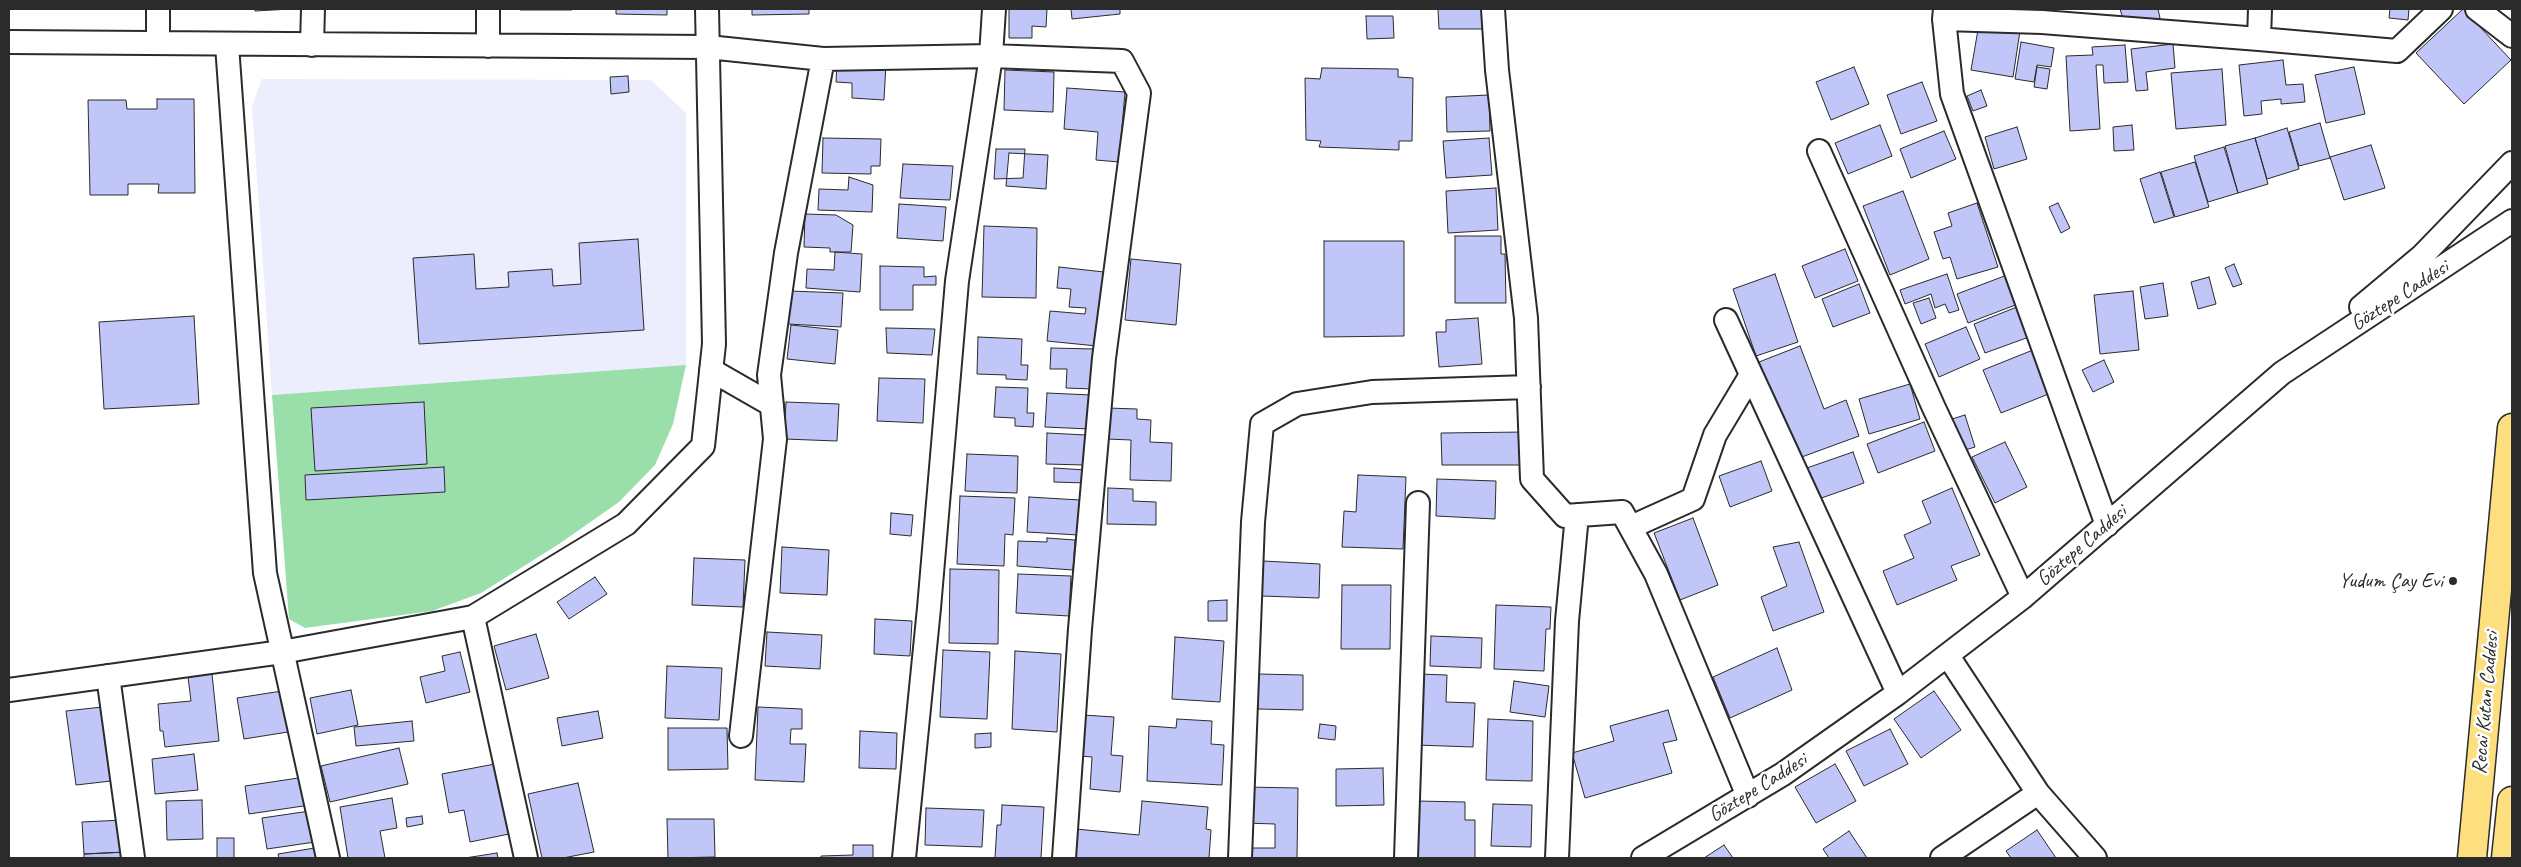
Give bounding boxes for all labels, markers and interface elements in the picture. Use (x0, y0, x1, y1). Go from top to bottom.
street label: Göztepe Caddesi (2346, 255, 2454, 337)
street label: Göztepe Caddesi (2032, 500, 2132, 592)
place label: Yudum Çay Evi (2339, 568, 2443, 594)
marker: Yudum Çay Evi (2447, 575, 2459, 587)
street label: Recai Kutan Caddesi (2467, 631, 2505, 775)
street label: Göztepe Caddesi (1704, 748, 1812, 828)

